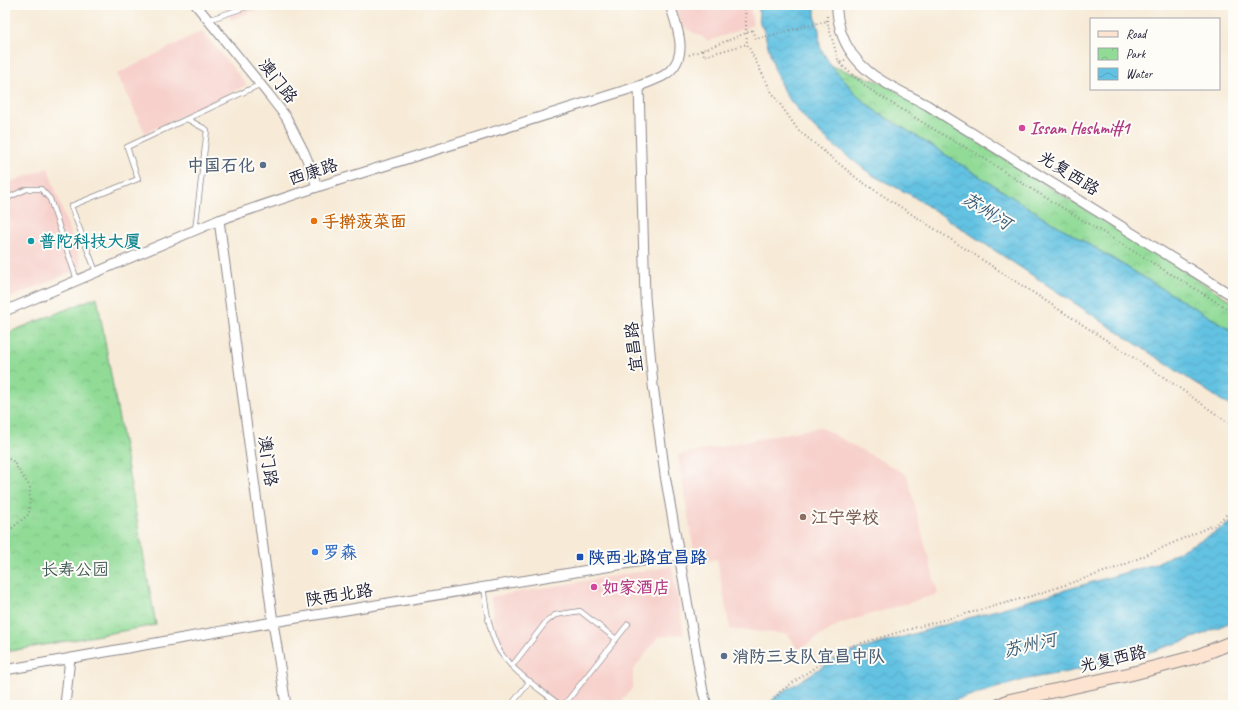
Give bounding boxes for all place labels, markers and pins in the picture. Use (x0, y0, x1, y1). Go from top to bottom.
place label: Issam Heshmi#1 (1030, 118, 1132, 139)
marker: Issam Heshmi#1 (1017, 123, 1027, 133)
place label: 中国石化 (187, 155, 255, 176)
marker: 中国石化 (258, 160, 268, 170)
place label: 手擀菠菜面 (322, 211, 407, 232)
marker: 手擀菠菜面 (309, 216, 319, 226)
place label: 普陀科技大厦 (39, 231, 141, 252)
marker: 普陀科技大厦 (26, 236, 36, 246)
place label: 江宁学校 (811, 507, 879, 528)
marker: 江宁学校 (798, 512, 808, 522)
place label: 罗森 (323, 542, 357, 563)
marker: 罗森 (310, 547, 320, 557)
place label: 陕西北路宜昌路 (588, 547, 707, 568)
marker: 陕西北路宜昌路 (575, 552, 585, 562)
place label: 如家酒店 (602, 577, 670, 598)
marker: 如家酒店 (589, 582, 599, 592)
place label: 消防三支队宜昌中队 (732, 646, 885, 667)
marker: 消防三支队宜昌中队 (719, 651, 729, 661)

